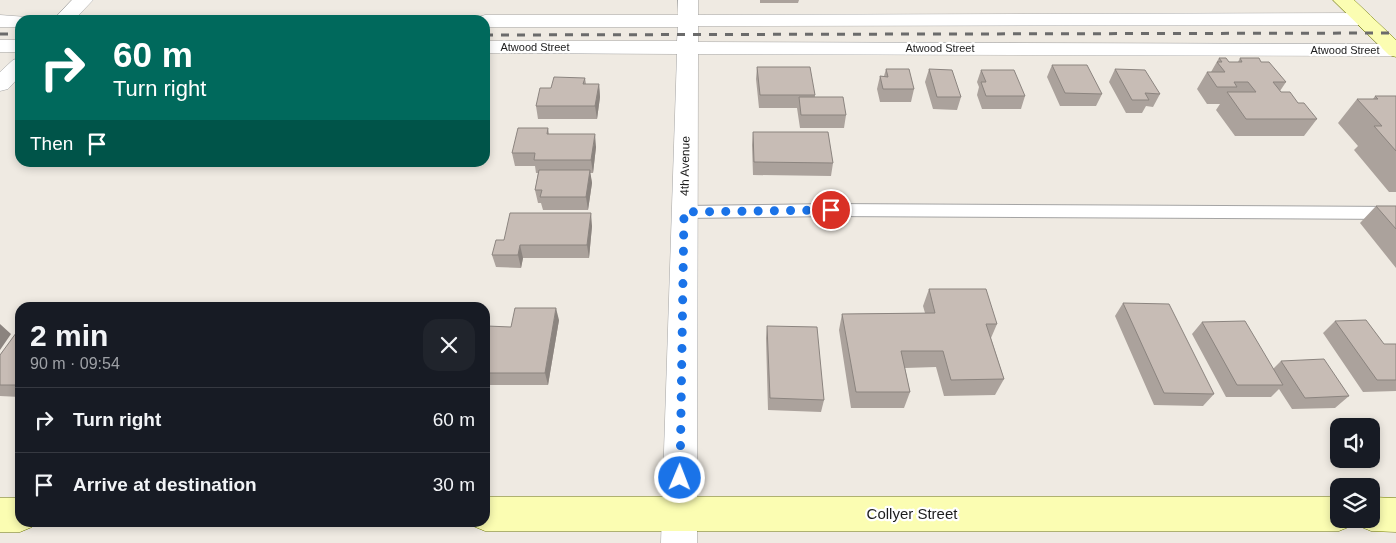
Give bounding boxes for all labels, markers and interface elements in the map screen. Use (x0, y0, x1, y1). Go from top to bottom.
icon: right (30, 35, 95, 100)
text: 60 m (113, 35, 193, 74)
street label: Atwood Street (500, 41, 570, 53)
street label: Atwood Street (905, 42, 975, 54)
street label: Atwood Street (1310, 44, 1380, 56)
text: Turn right (113, 76, 206, 101)
icon: arrive (83, 130, 111, 158)
text: Then (30, 133, 73, 154)
street label: 4th Avenue (677, 136, 693, 196)
pin (810, 189, 852, 231)
icon: arrive (817, 196, 845, 224)
text: 2 min (30, 319, 108, 352)
button: close (423, 319, 475, 371)
text: 90 m · 09:54 (30, 355, 120, 372)
icon: right (30, 406, 58, 434)
text: Turn right (73, 409, 161, 430)
text: 60 m (433, 409, 475, 430)
map controls (1330, 418, 1380, 528)
button: sound (1330, 418, 1380, 468)
position arrow (653, 451, 705, 503)
icon: arrive (30, 471, 58, 499)
text: Arrive at destination (73, 474, 257, 495)
text: 30 m (433, 474, 475, 495)
button: layers (1330, 478, 1380, 528)
street label: Collyer Street (867, 505, 958, 522)

